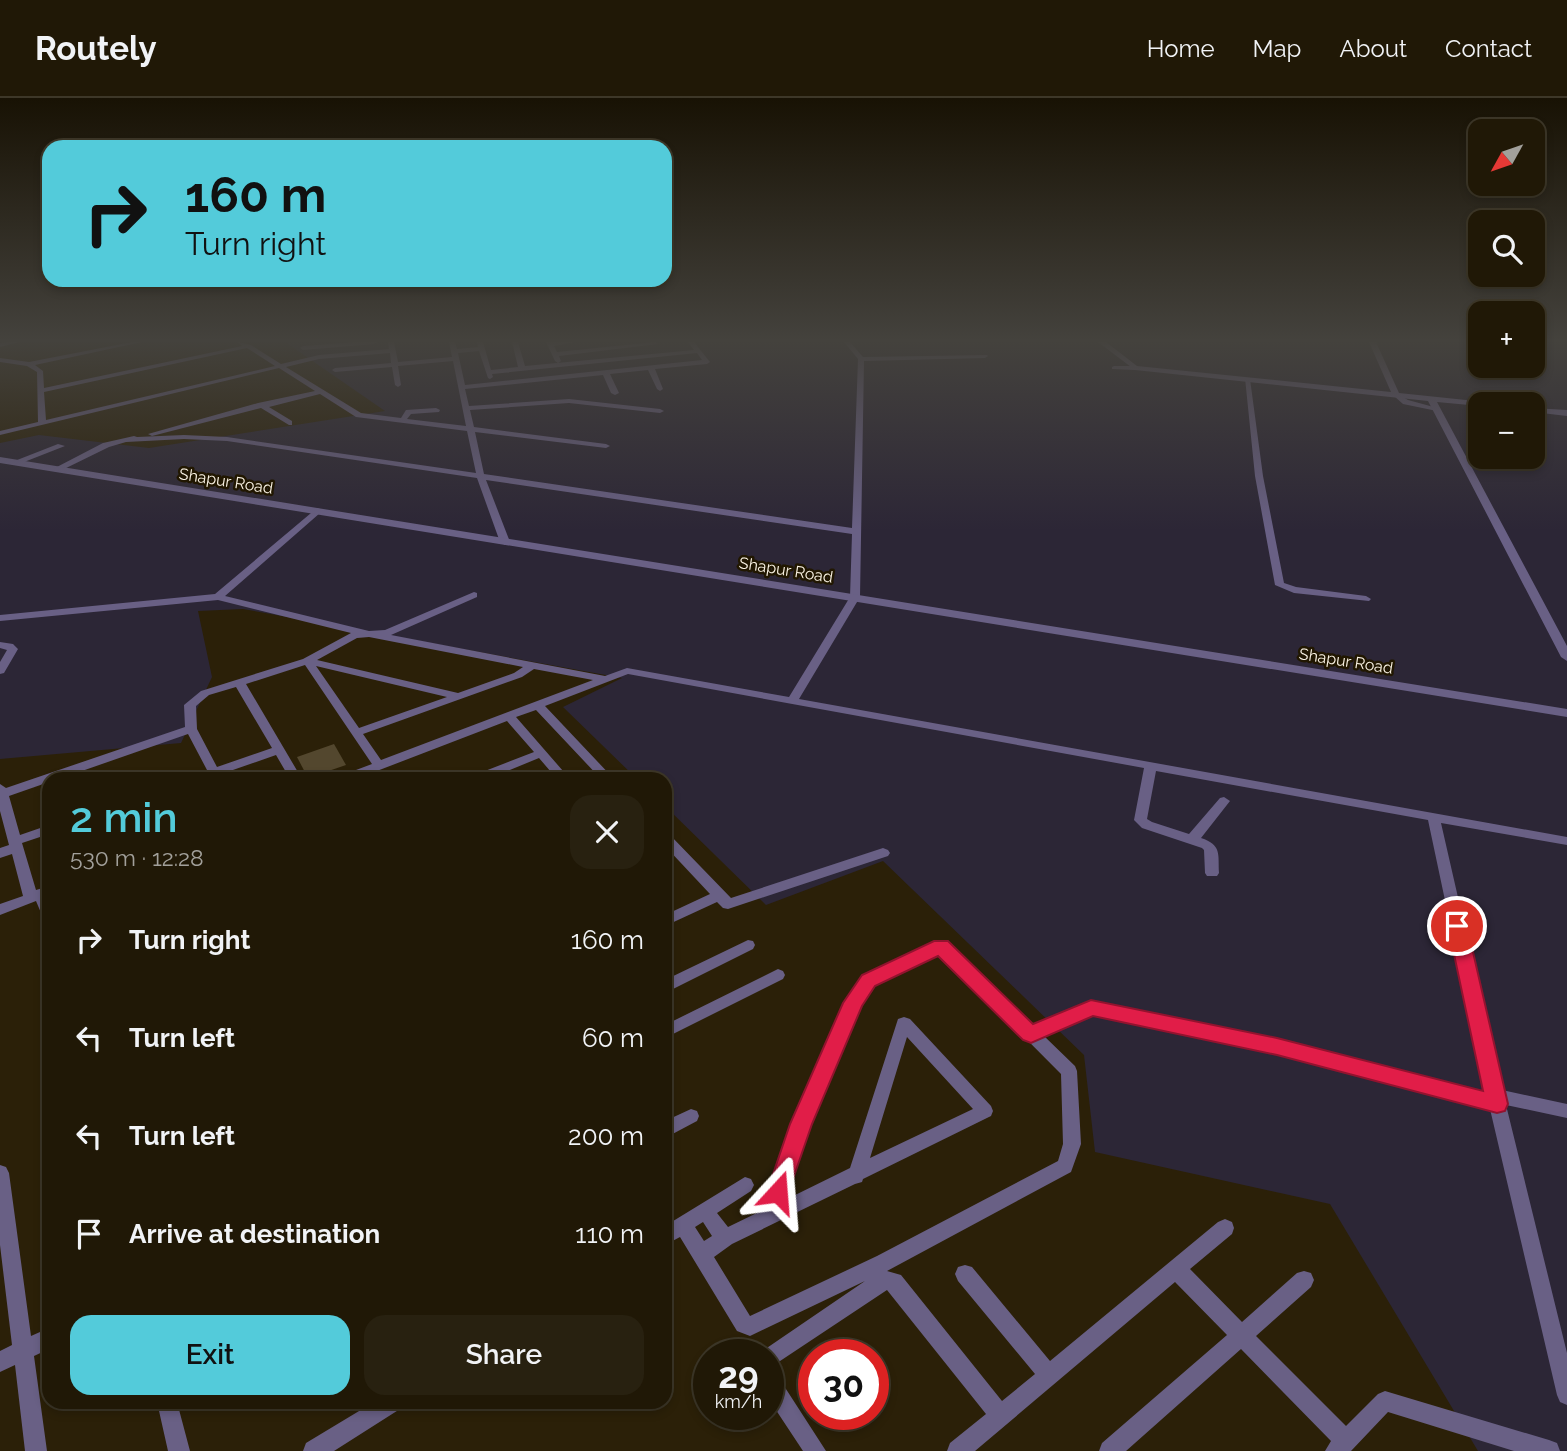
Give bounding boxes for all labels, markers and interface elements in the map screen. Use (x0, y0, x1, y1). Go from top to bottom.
text: Routely (35, 29, 157, 68)
text: Home (1147, 34, 1215, 63)
text: Map (1253, 34, 1301, 63)
text: About (1339, 34, 1407, 63)
text: Contact (1445, 34, 1532, 63)
north arrow (1468, 119, 1545, 196)
map controls (1468, 119, 1545, 469)
text: 160 m (185, 166, 326, 223)
icon: right (70, 168, 161, 259)
button: search (1468, 210, 1545, 287)
text: Turn right (185, 225, 326, 262)
button: + (1468, 301, 1545, 378)
button: − (1468, 392, 1545, 469)
street label: Shapur Road (178, 464, 274, 498)
street label: Shapur Road (738, 553, 834, 587)
street label: Shapur Road (1298, 644, 1394, 678)
text: 2 min (70, 793, 178, 842)
button: close (570, 795, 644, 869)
text: 530 m · 12:28 (70, 844, 204, 871)
pin (1427, 896, 1487, 956)
icon: arrive (1438, 907, 1476, 945)
icon: right (70, 921, 108, 959)
text: Turn right (129, 925, 250, 955)
text: 160 m (571, 925, 644, 955)
icon: left (70, 1019, 108, 1057)
text: Turn left (129, 1023, 235, 1053)
text: 60 m (582, 1023, 644, 1053)
icon: left (70, 1117, 108, 1155)
text: Turn left (129, 1121, 235, 1151)
text: 200 m (568, 1121, 644, 1151)
position arrow (741, 1155, 815, 1229)
icon: arrive (70, 1215, 108, 1253)
text: Arrive at destination (129, 1219, 380, 1249)
text: 110 m (575, 1219, 644, 1249)
button: Exit (70, 1315, 350, 1395)
button: Share (364, 1315, 644, 1395)
speed limit sign: 30 (798, 1339, 889, 1430)
text: 29 (718, 1355, 759, 1396)
text: km/h (715, 1391, 762, 1412)

